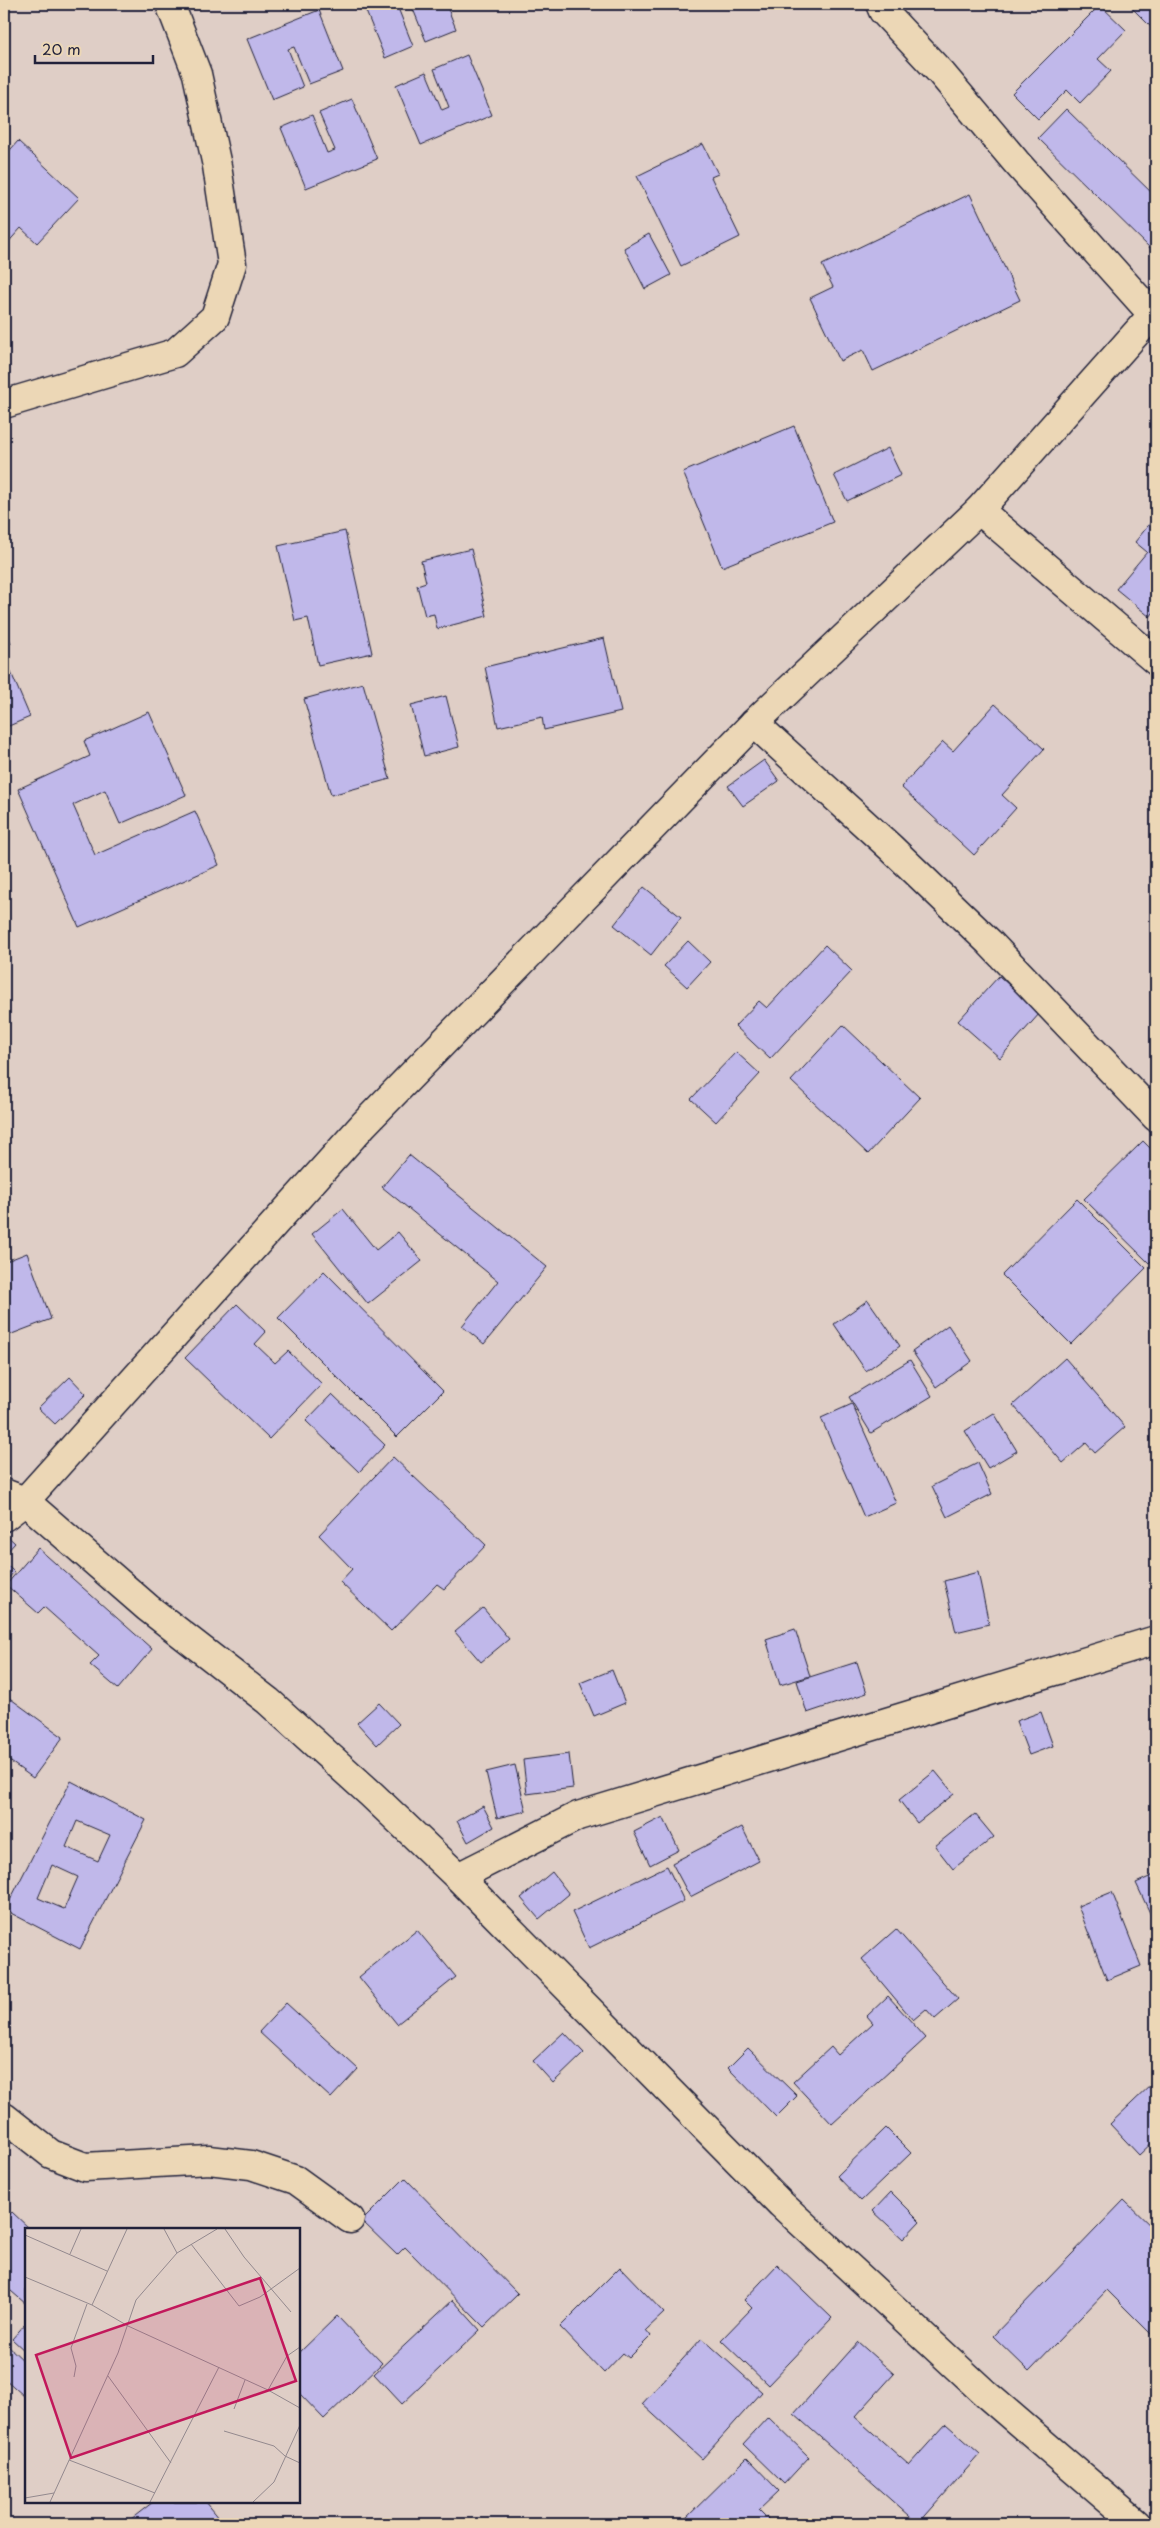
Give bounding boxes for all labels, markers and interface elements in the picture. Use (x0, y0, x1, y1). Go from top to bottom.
scale bar (35, 32, 152, 64)
text: 20 m (42, 37, 81, 60)
inset map (25, 2228, 300, 2503)

